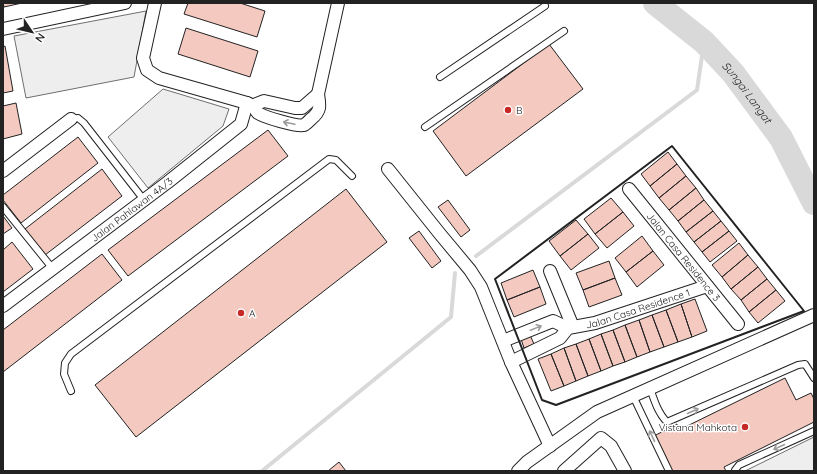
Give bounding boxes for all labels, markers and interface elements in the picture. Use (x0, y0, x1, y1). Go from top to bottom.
north arrow (12, 12, 52, 52)
text: N (32, 30, 48, 45)
water label: Sungai Langat (719, 59, 776, 127)
place label: B (516, 104, 523, 117)
marker: B (503, 105, 513, 115)
one-way arrow (283, 119, 296, 127)
street label: Jalan Pahlawan 4A/3 (89, 175, 176, 245)
street label: Jalan Casa Residence 3 (644, 210, 723, 304)
street label: Jalan Casa Residence 1 (585, 286, 692, 332)
place label: A (249, 307, 256, 320)
marker: A (236, 308, 246, 318)
one-way arrow (530, 324, 542, 332)
one-way arrow (687, 407, 699, 414)
place label: Vistana Mahkota (659, 421, 737, 434)
marker: Vistana Mahkota (740, 422, 750, 432)
one-way arrow (648, 430, 655, 442)
one-way arrow (773, 444, 785, 451)

